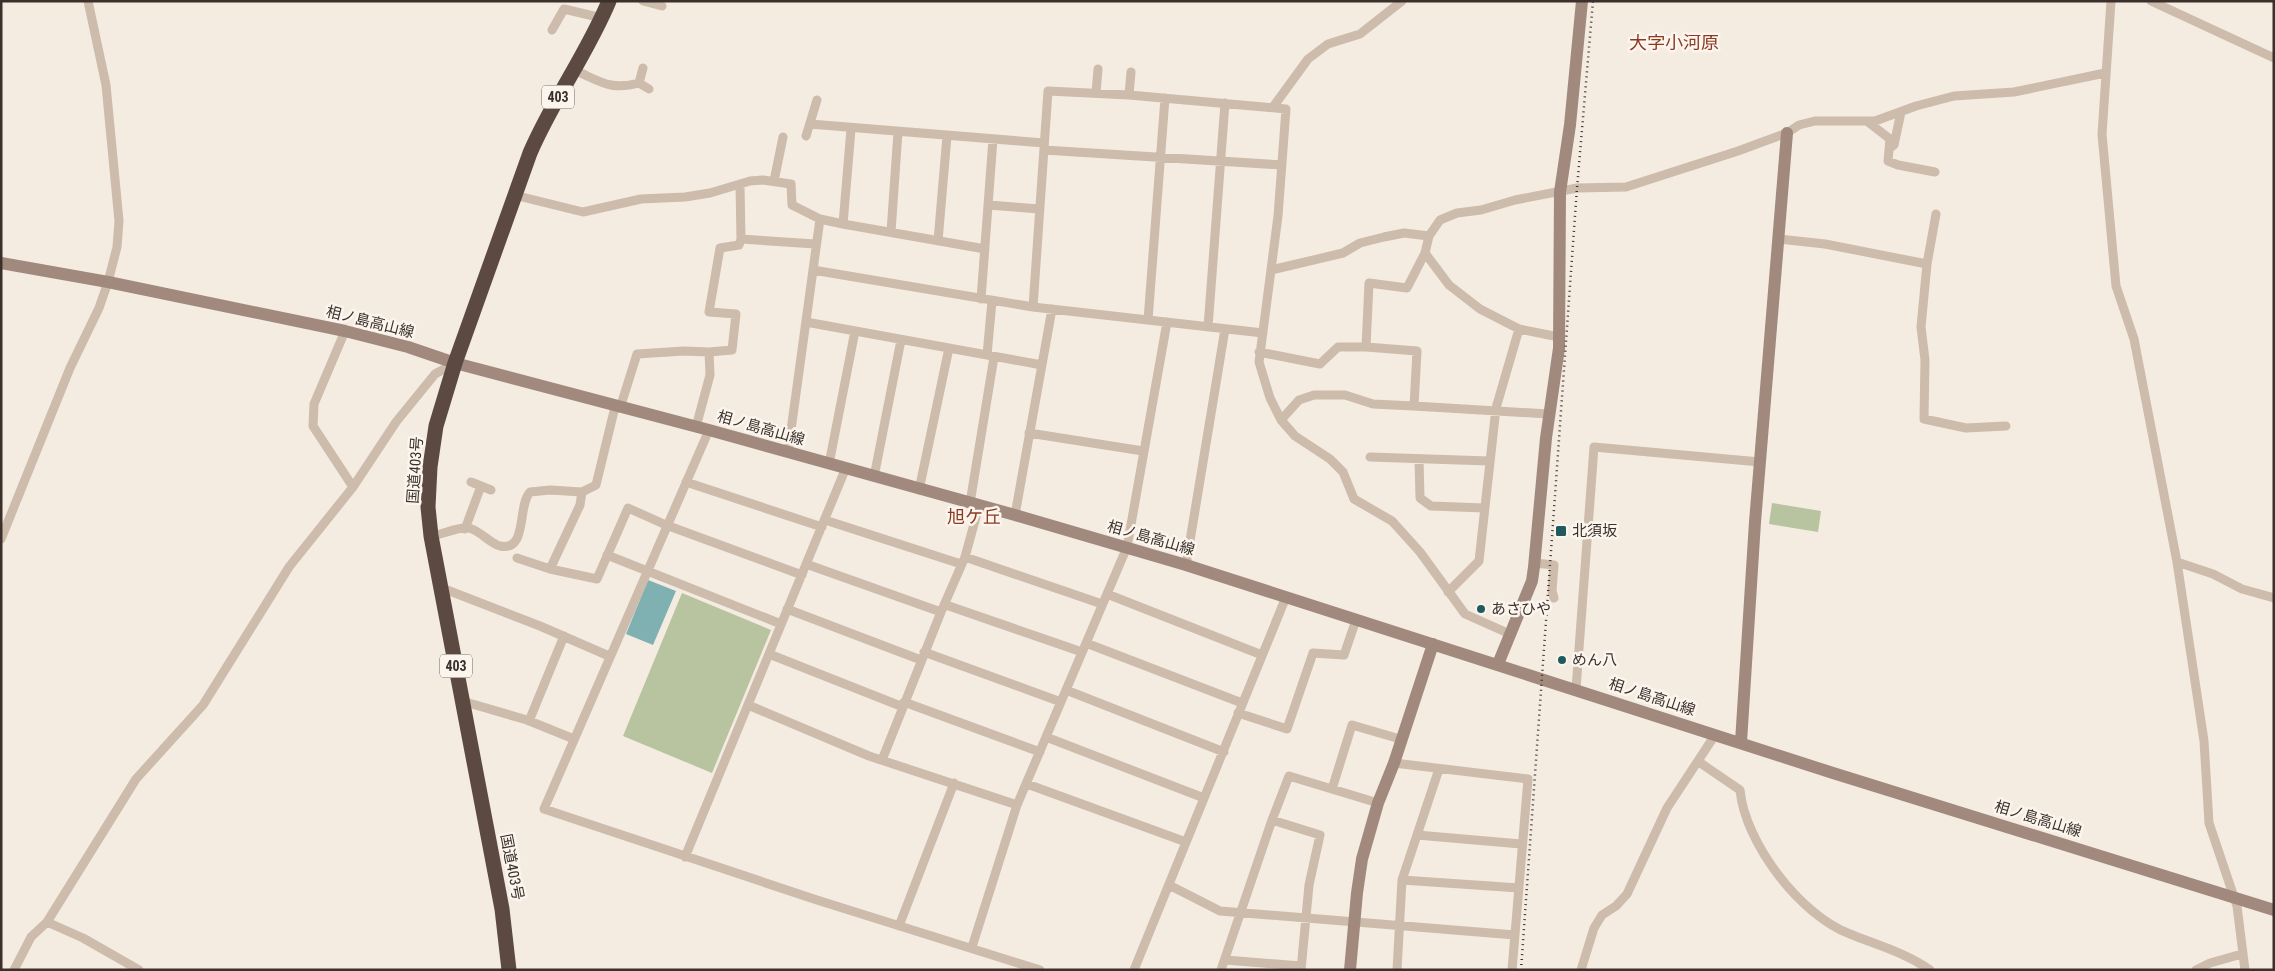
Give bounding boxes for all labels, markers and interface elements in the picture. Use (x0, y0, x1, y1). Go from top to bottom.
district label: 大字小河原 (1629, 32, 1719, 53)
road number: 403 (542, 85, 574, 108)
street label: 相ノ島高山線 (324, 302, 416, 342)
street label: 相ノ島高山線 (715, 407, 807, 449)
street label: 国道403号 (404, 436, 426, 504)
district label: 旭ケ丘 (947, 506, 1001, 527)
street label: 相ノ島高山線 (1105, 517, 1197, 559)
place label: 北須坂 (1572, 522, 1617, 540)
marker: 北須坂 (1554, 524, 1568, 538)
place label: あさひや (1491, 600, 1551, 618)
marker: あさひや (1475, 603, 1487, 615)
place label: めん八 (1572, 651, 1617, 669)
road number: 403 (440, 654, 472, 678)
marker: めん八 (1556, 654, 1568, 666)
street label: 相ノ島高山線 (1606, 675, 1698, 719)
street label: 相ノ島高山線 (1992, 797, 2084, 841)
street label: 国道403号 (497, 832, 527, 902)

